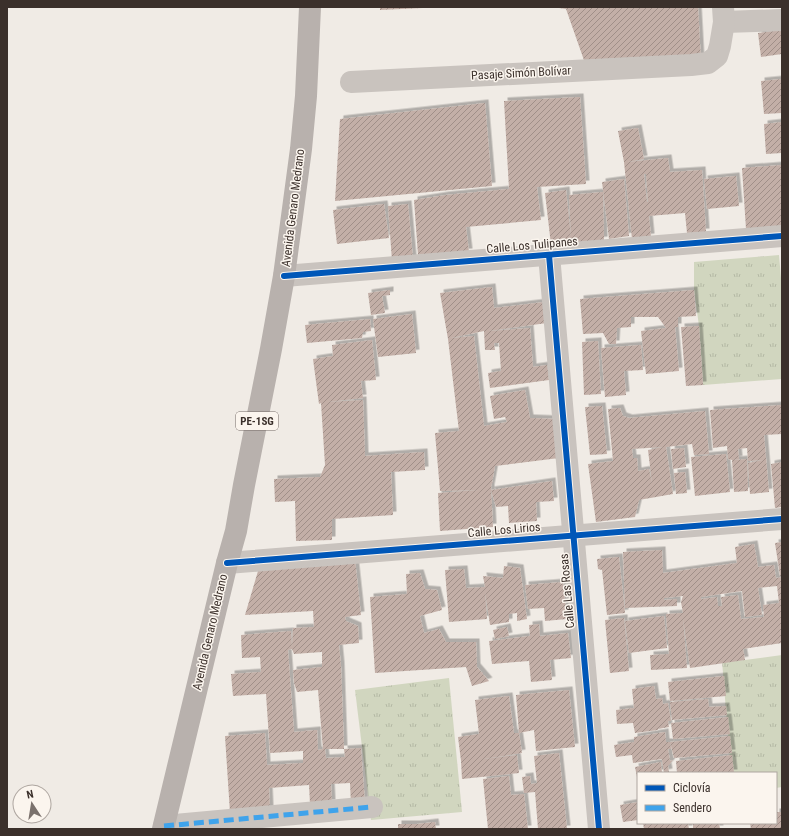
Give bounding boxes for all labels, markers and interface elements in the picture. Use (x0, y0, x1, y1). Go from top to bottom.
street label: Pasaje Simón Bolívar (471, 63, 572, 83)
street label: Avenida Genaro Medrano (279, 148, 307, 268)
street label: Calle Los Tulipanes (486, 234, 578, 256)
road number: PE-1SG (236, 412, 278, 430)
street label: Calle Los Lirios (467, 520, 541, 540)
street label: Calle Las Rosas (557, 553, 577, 629)
street label: Avenida Genaro Medrano (190, 573, 230, 691)
legend (637, 772, 777, 824)
text: Ciclovía (673, 781, 711, 795)
north arrow (12, 784, 52, 824)
text: N (25, 788, 35, 802)
text: Sendero (673, 801, 712, 815)

